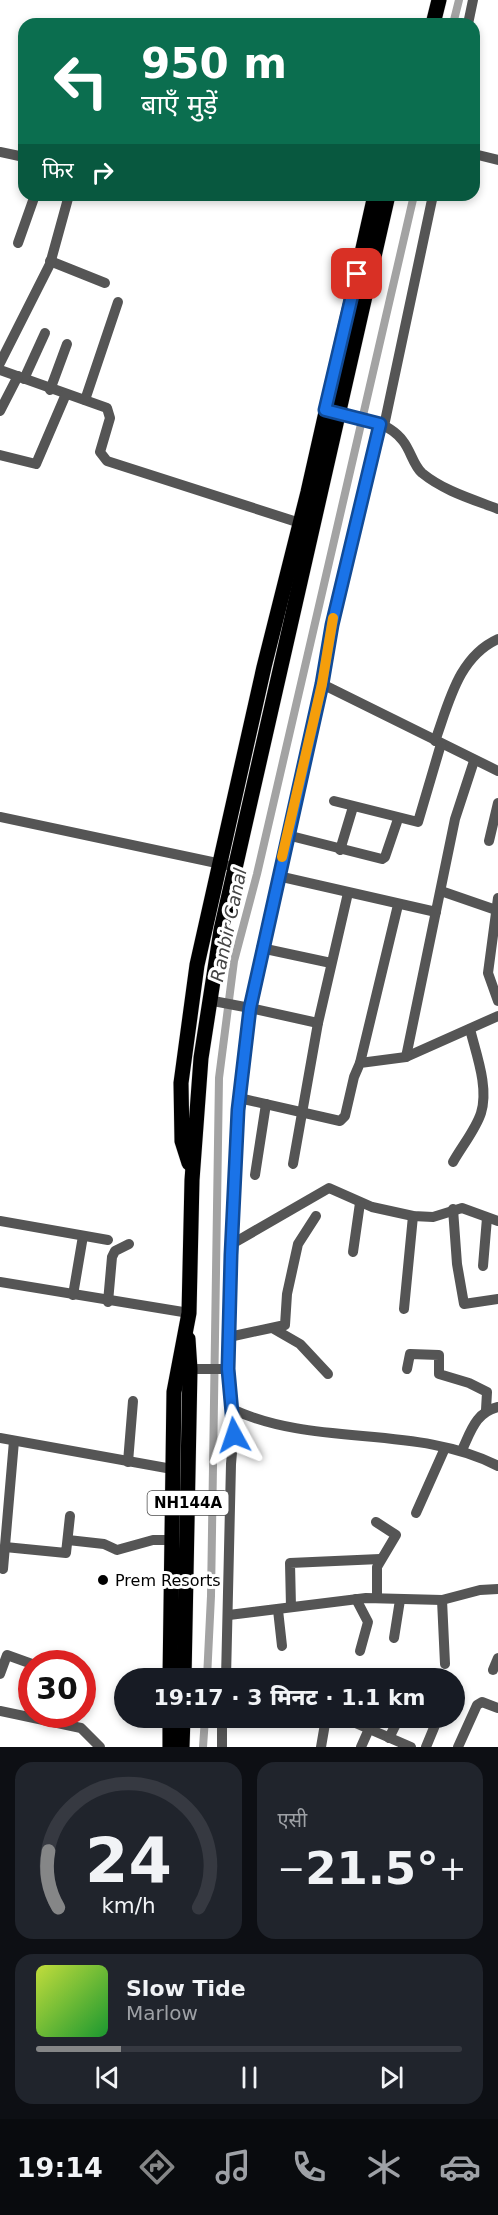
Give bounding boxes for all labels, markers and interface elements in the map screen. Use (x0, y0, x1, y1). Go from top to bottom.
text: 950 m (141, 39, 287, 88)
icon: left (42, 42, 120, 120)
text: बाएँ मुड़ें (141, 89, 218, 120)
icon: right (86, 156, 119, 189)
text: फिर (42, 158, 74, 183)
pin (331, 248, 382, 299)
icon: arrive (340, 257, 373, 290)
water label: Ranbir Canal (206, 866, 251, 984)
position arrow (202, 1403, 266, 1467)
road number: NH144A (148, 1491, 228, 1515)
place label: Prem Resorts (115, 1571, 221, 1590)
marker: Prem Resorts (96, 1573, 110, 1587)
speed limit sign: 30 (18, 1650, 96, 1728)
text: 19:17 · 3 मिनट · 1.1 km (154, 1685, 425, 1710)
text: एसी (278, 1808, 307, 1832)
text: 24 (85, 1824, 172, 1897)
text: 21.5° (305, 1842, 439, 1895)
text: − (278, 1849, 305, 1888)
text: + (439, 1849, 466, 1888)
text: km/h (101, 1893, 155, 1918)
text: Slow Tide (126, 1976, 246, 2001)
text: Marlow (126, 2001, 198, 2025)
icon: previous (91, 2061, 124, 2094)
icon: pause (233, 2061, 266, 2094)
icon: next (375, 2061, 408, 2094)
icon: directions (136, 2146, 178, 2188)
icon: music (212, 2146, 254, 2188)
icon: phone (288, 2146, 330, 2188)
icon: climate (363, 2146, 405, 2188)
icon: car (439, 2146, 481, 2188)
text: 19:14 (17, 2152, 103, 2183)

